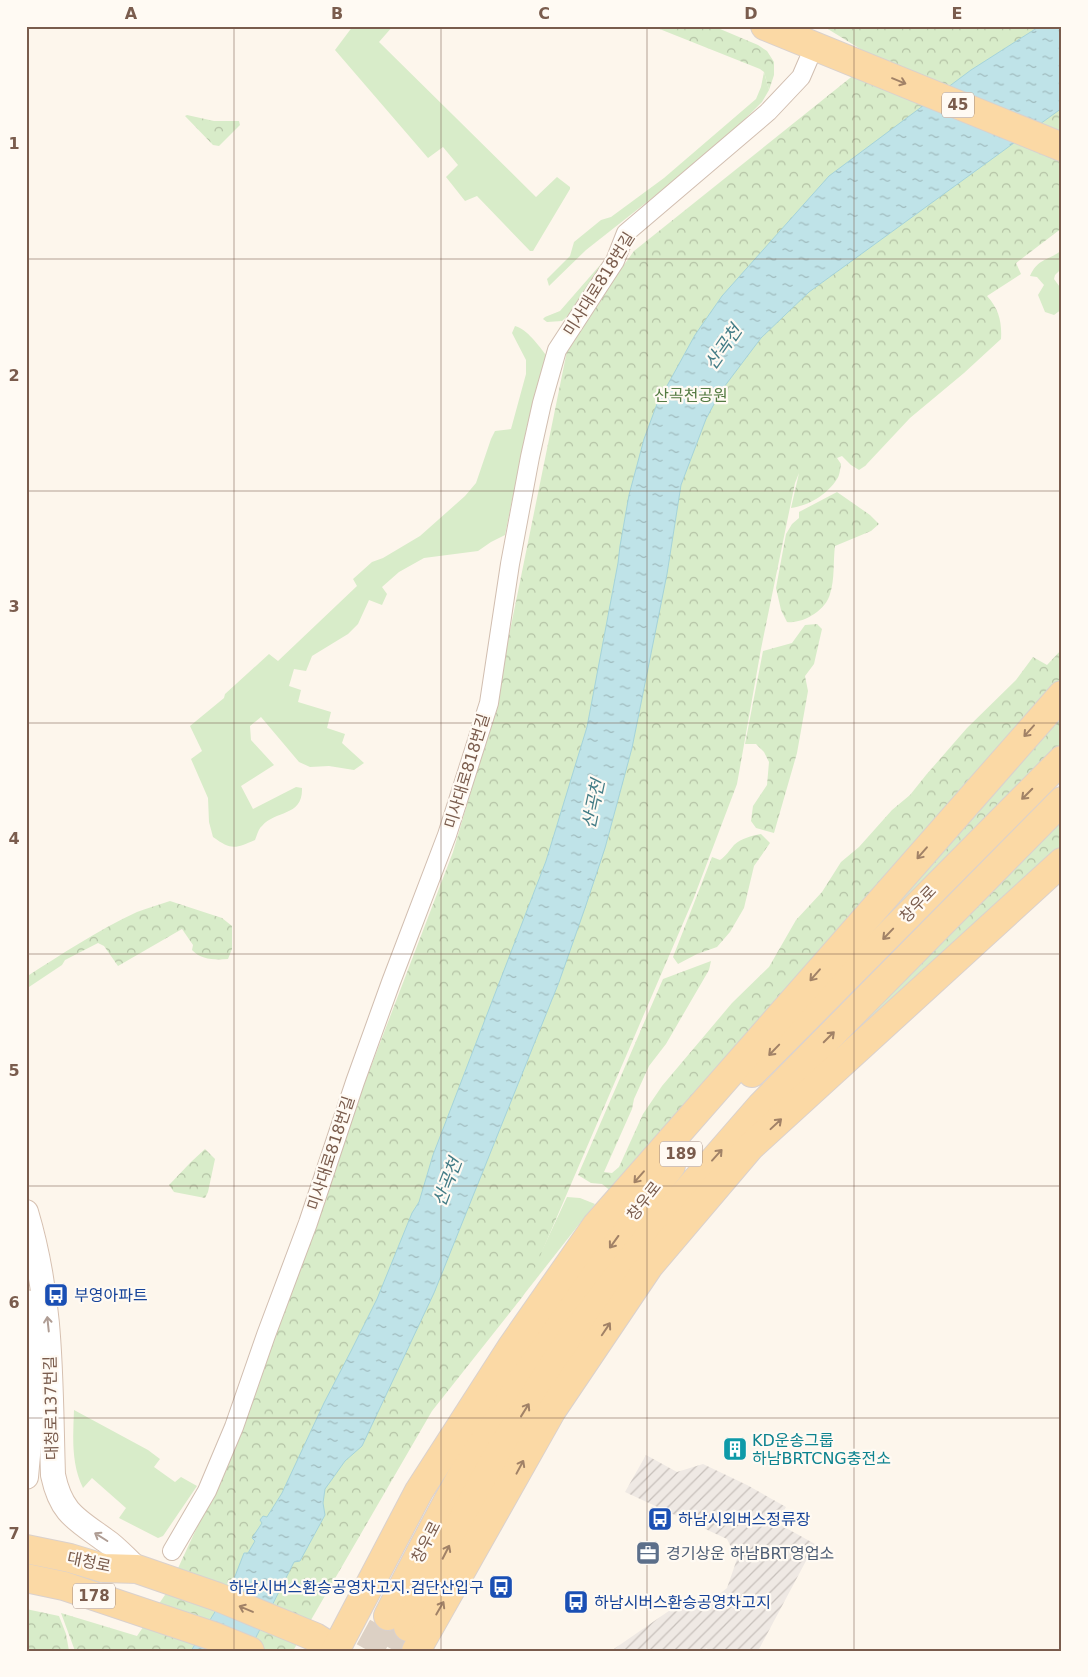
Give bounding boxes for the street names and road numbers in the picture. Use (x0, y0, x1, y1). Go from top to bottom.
road number: 45 (942, 92, 974, 118)
street label: 미사대로818번길 (559, 229, 639, 339)
street label: 미사대로818번길 (441, 711, 493, 831)
street label: 창우로 (896, 881, 940, 926)
street label: 미사대로818번길 (304, 1094, 358, 1212)
road number: 189 (660, 1142, 702, 1166)
street label: 창우로 (623, 1178, 665, 1224)
street label: 대청로137번길 (41, 1356, 61, 1460)
street label: 창우로 (408, 1518, 445, 1566)
street label: 대청로 (65, 1548, 113, 1576)
road number: 178 (73, 1584, 115, 1608)

